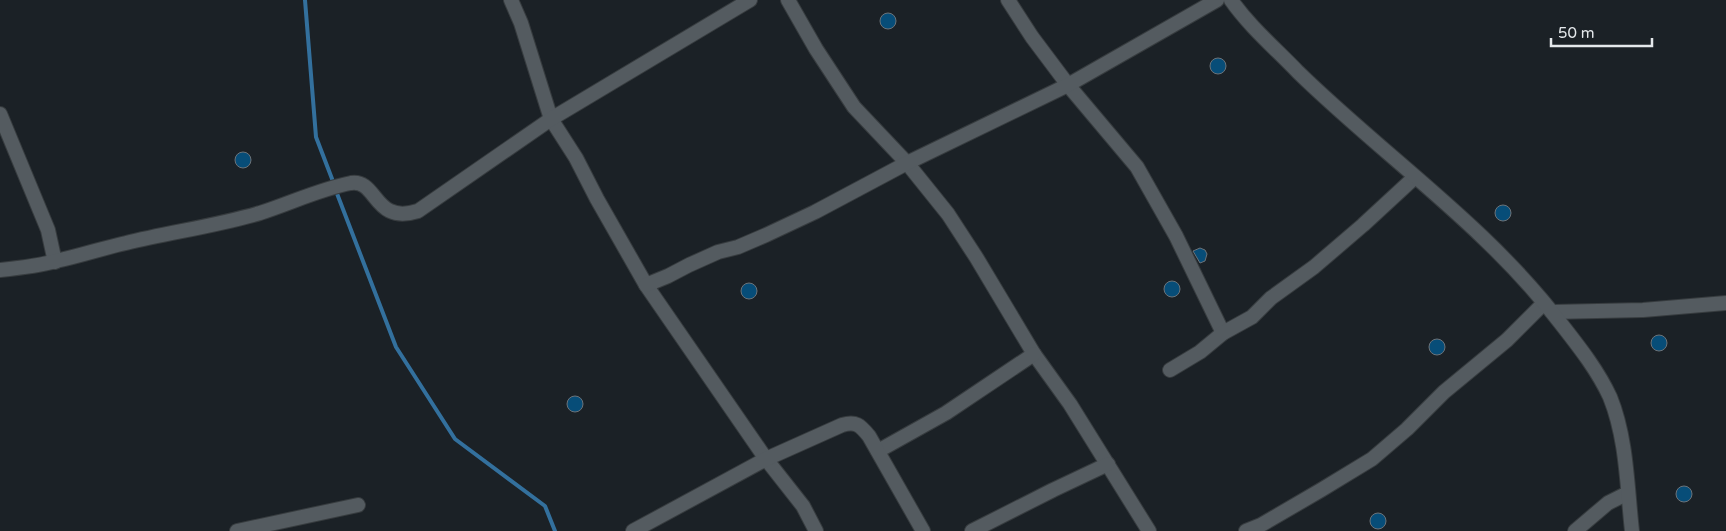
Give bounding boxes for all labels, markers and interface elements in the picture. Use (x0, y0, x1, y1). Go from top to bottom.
scale bar (1551, 15, 1652, 47)
text: 50 m (1558, 24, 1595, 42)

